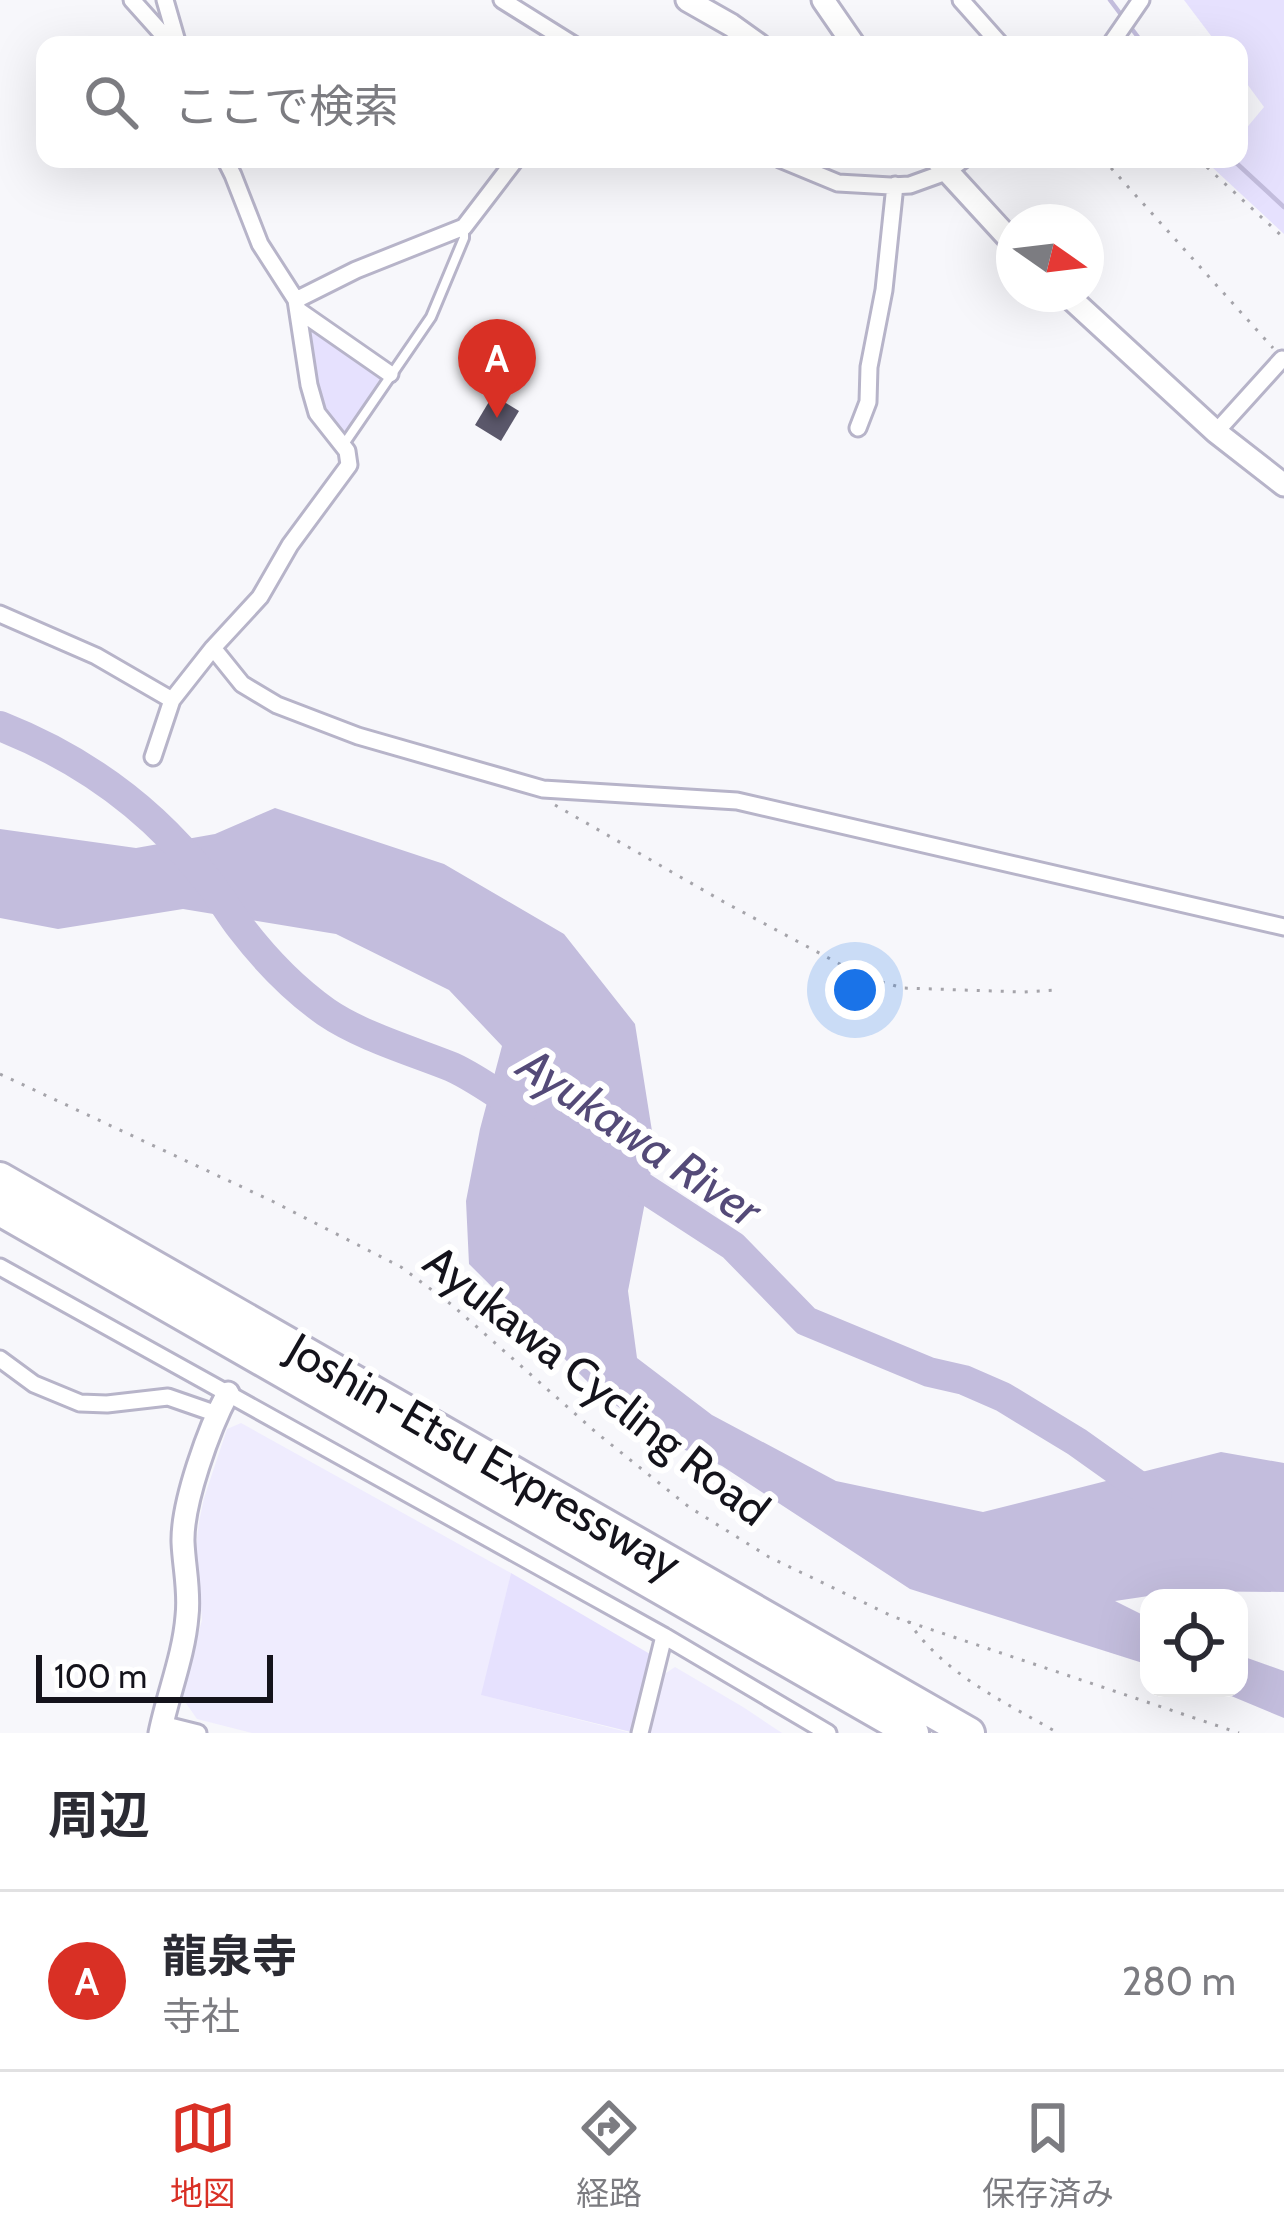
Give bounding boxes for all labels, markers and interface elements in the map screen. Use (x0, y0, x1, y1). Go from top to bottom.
search box (36, 36, 1248, 168)
icon: search (78, 69, 144, 135)
text: ここで検索 (174, 79, 399, 133)
north arrow (996, 204, 1104, 312)
pin: A (458, 319, 536, 418)
your location (825, 960, 885, 1020)
water label: Ayukawa River (506, 1034, 774, 1240)
street label: Ayukawa Cycling Road (414, 1234, 780, 1536)
street label: Joshin-Etsu Expressway (277, 1321, 691, 1591)
map controls (1140, 1589, 1248, 1697)
button: locate (1140, 1589, 1248, 1697)
scale bar (36, 1649, 273, 1702)
text: 100 m (54, 1656, 147, 1696)
text: 周辺 (48, 1784, 150, 1846)
text: 龍泉寺 (162, 1929, 297, 1983)
text: A (75, 1957, 99, 2005)
text: 280 m (1122, 1957, 1236, 2005)
text: 寺社 (162, 1992, 240, 2040)
tab: 地図 (170, 2095, 236, 2215)
tab: 経路 (576, 2095, 642, 2215)
tab: 保存済み (982, 2095, 1114, 2215)

